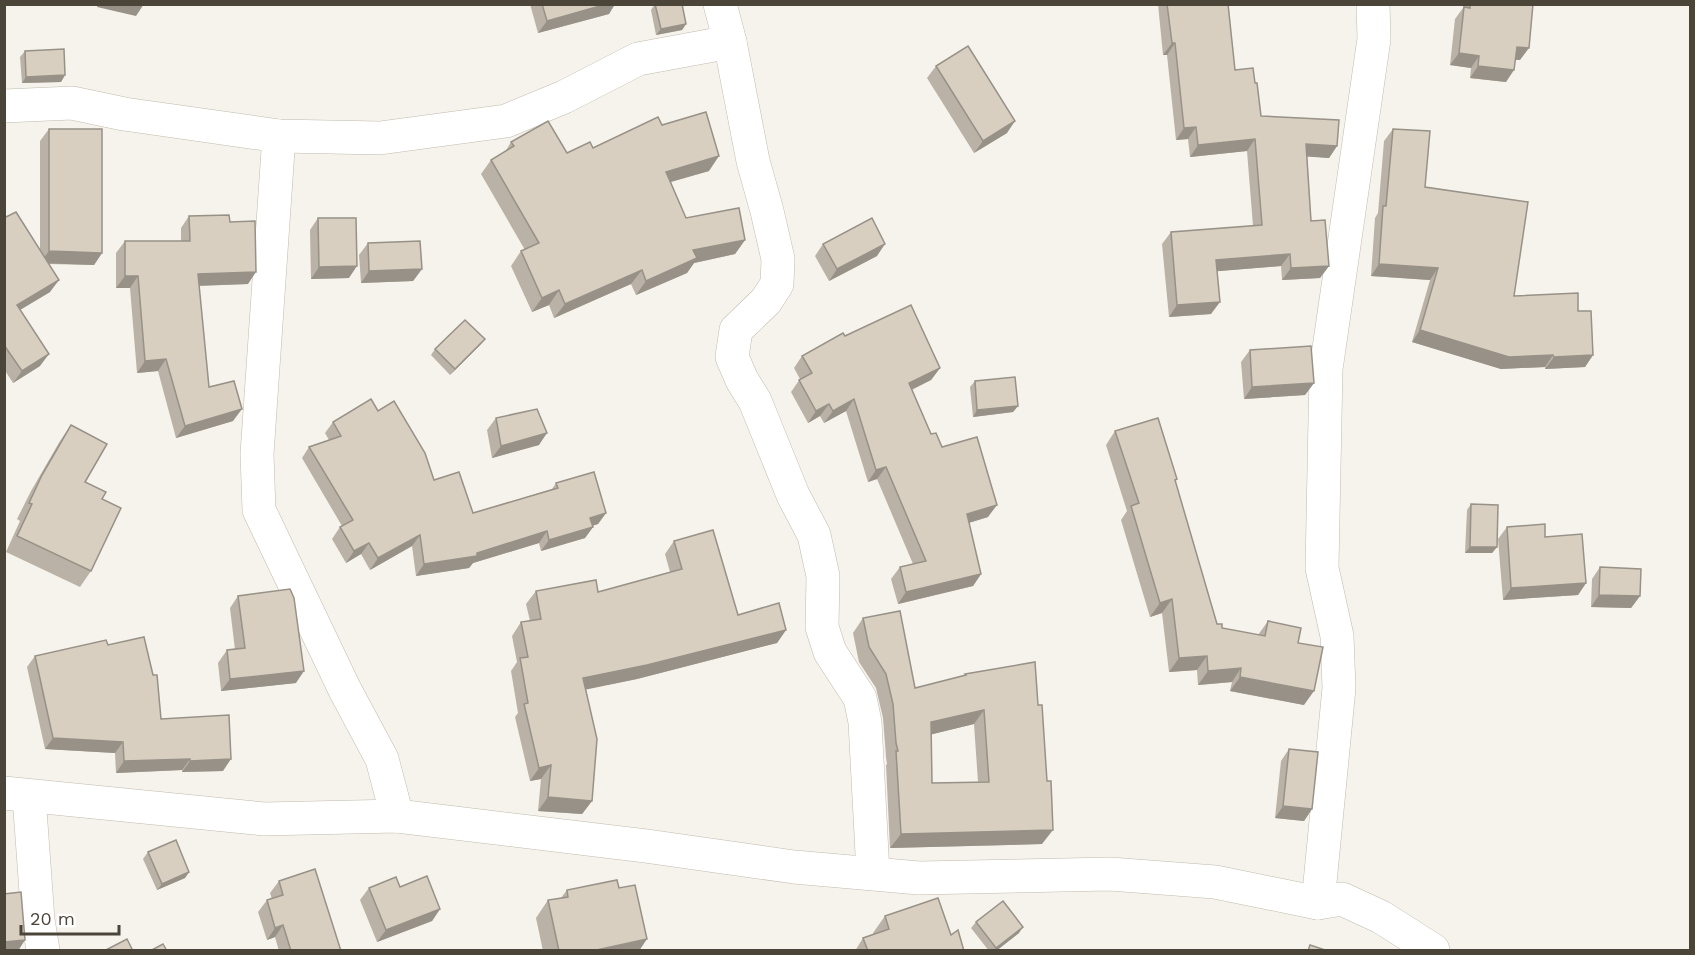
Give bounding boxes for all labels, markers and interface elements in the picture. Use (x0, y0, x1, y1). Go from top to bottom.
scale bar (21, 898, 118, 936)
text: 20 m (30, 908, 75, 929)

